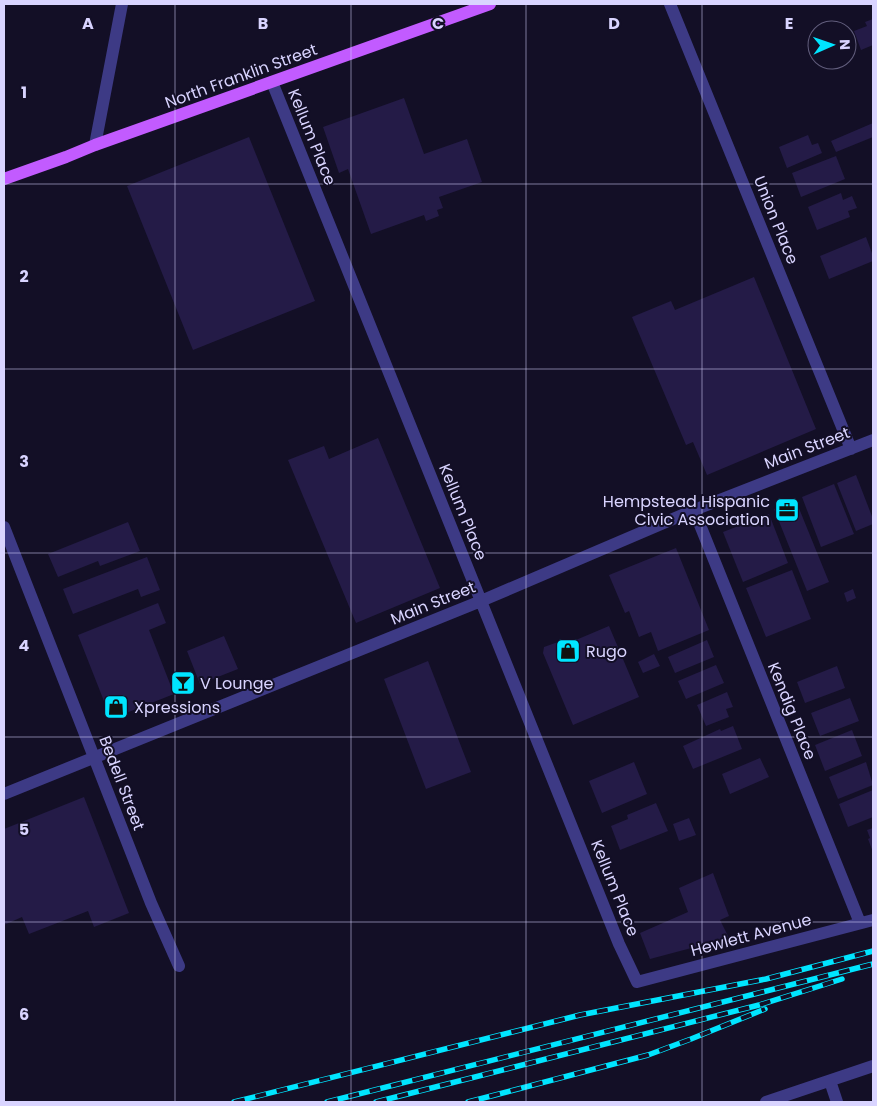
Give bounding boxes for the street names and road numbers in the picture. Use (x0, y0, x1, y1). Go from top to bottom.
street label: North Franklin Street (162, 38, 320, 114)
street label: Kellum Place (282, 85, 342, 189)
street label: Union Place (748, 172, 804, 268)
street label: Main Street (761, 421, 853, 475)
street label: Kellum Place (433, 460, 493, 564)
street label: Main Street (387, 575, 479, 630)
street label: Kendig Place (762, 659, 822, 763)
street label: Bedell Street (93, 732, 151, 834)
street label: Kellum Place (585, 836, 645, 940)
street label: Hewlett Avenue (688, 908, 814, 962)

